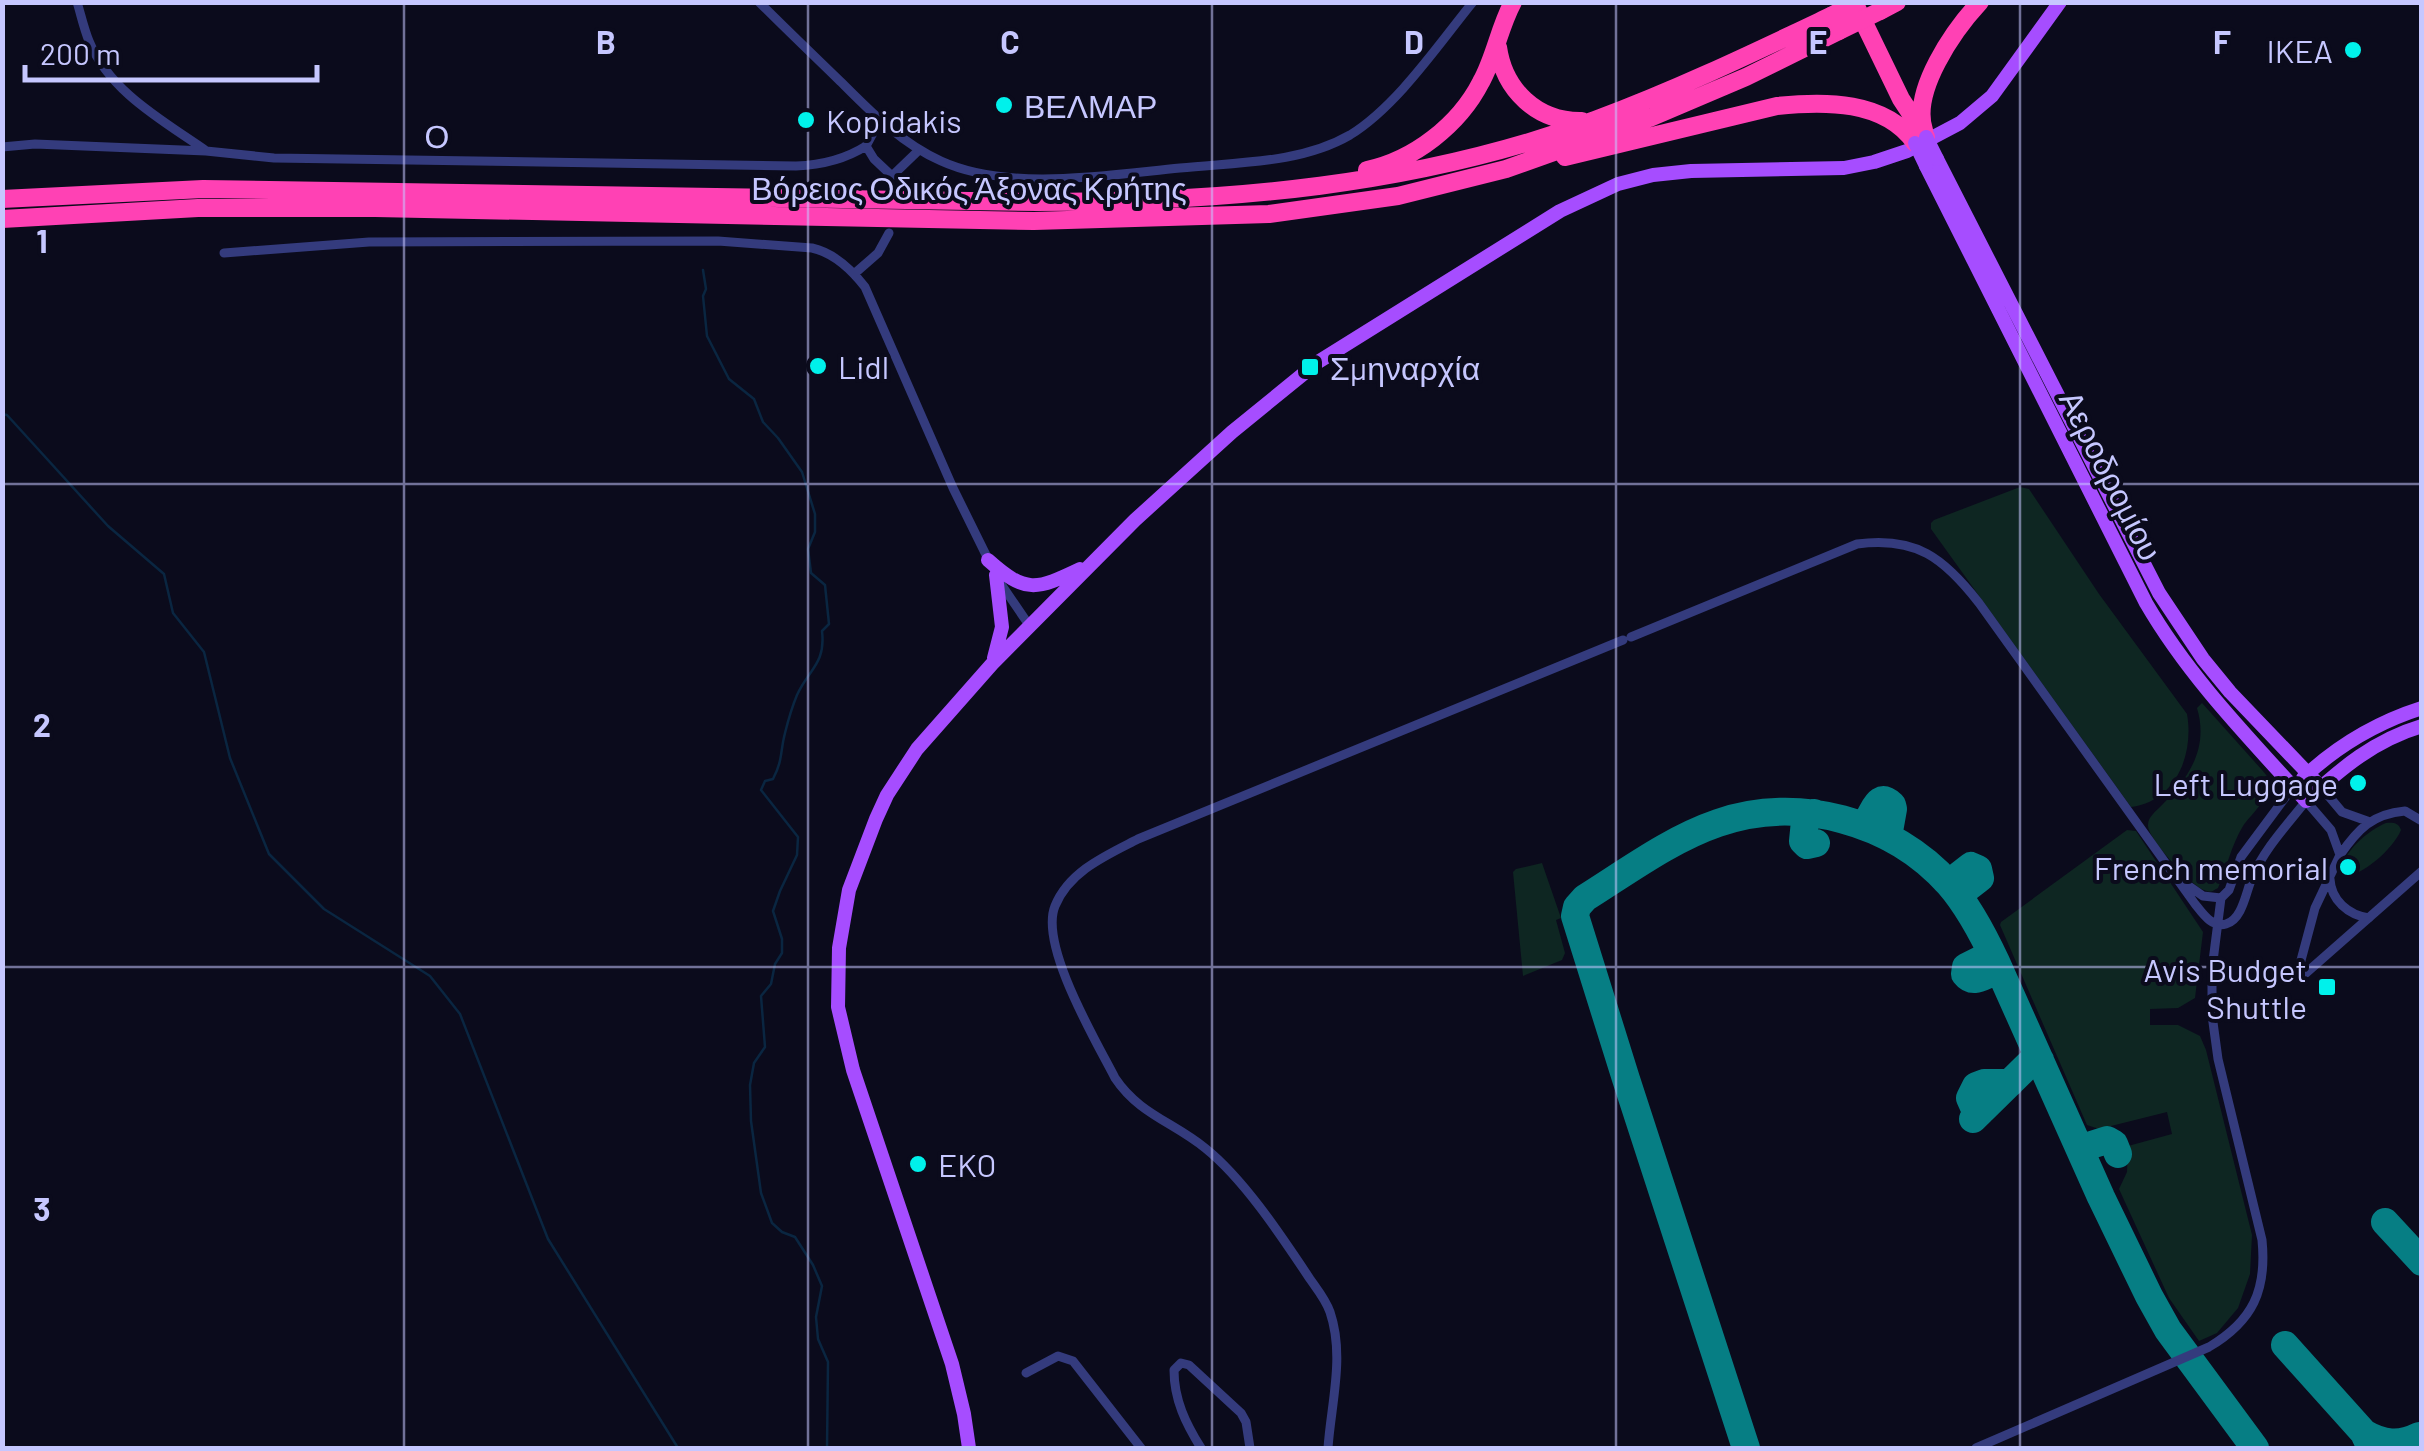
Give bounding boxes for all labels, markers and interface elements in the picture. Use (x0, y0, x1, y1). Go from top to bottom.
scale bar (25, 20, 318, 82)
text: B (596, 22, 616, 60)
text: C (1000, 22, 1020, 60)
text: D (1404, 22, 1424, 60)
text: E (1809, 22, 1827, 60)
text: F (2213, 22, 2231, 60)
place label: IKEA (2266, 31, 2333, 69)
text: 200 m (40, 35, 121, 71)
marker: IKEA (2342, 39, 2364, 61)
place label: ΒΕΛΜΑΡ (1024, 86, 1157, 124)
marker: ΒΕΛΜΑΡ (993, 94, 1015, 116)
place label: Kopidakis (826, 101, 962, 139)
marker: Kopidakis (795, 109, 817, 131)
street label: Ο (424, 116, 450, 154)
street label: Βόρειος Οδικός Άξονας Κρήτης (751, 168, 1187, 207)
text: 1 (36, 221, 48, 259)
place label: Lidl (838, 347, 889, 385)
place label: Σμηναρχία (1330, 348, 1480, 387)
marker: Lidl (807, 355, 829, 377)
marker: Σμηναρχία (1299, 356, 1321, 378)
street label: Αεροδρομίου (2052, 384, 2171, 567)
text: 2 (33, 705, 51, 743)
place label: Left Luggage (2153, 764, 2338, 802)
marker: Left Luggage (2347, 772, 2369, 794)
place label: French memorial (2094, 848, 2328, 886)
marker: French memorial (2337, 856, 2359, 878)
place label: Avis Budget Shuttle (2143, 950, 2307, 1025)
marker: Avis Budget Shuttle (2316, 976, 2338, 998)
place label: EKO (938, 1145, 996, 1183)
marker: EKO (907, 1153, 929, 1175)
text: 3 (33, 1189, 51, 1227)

